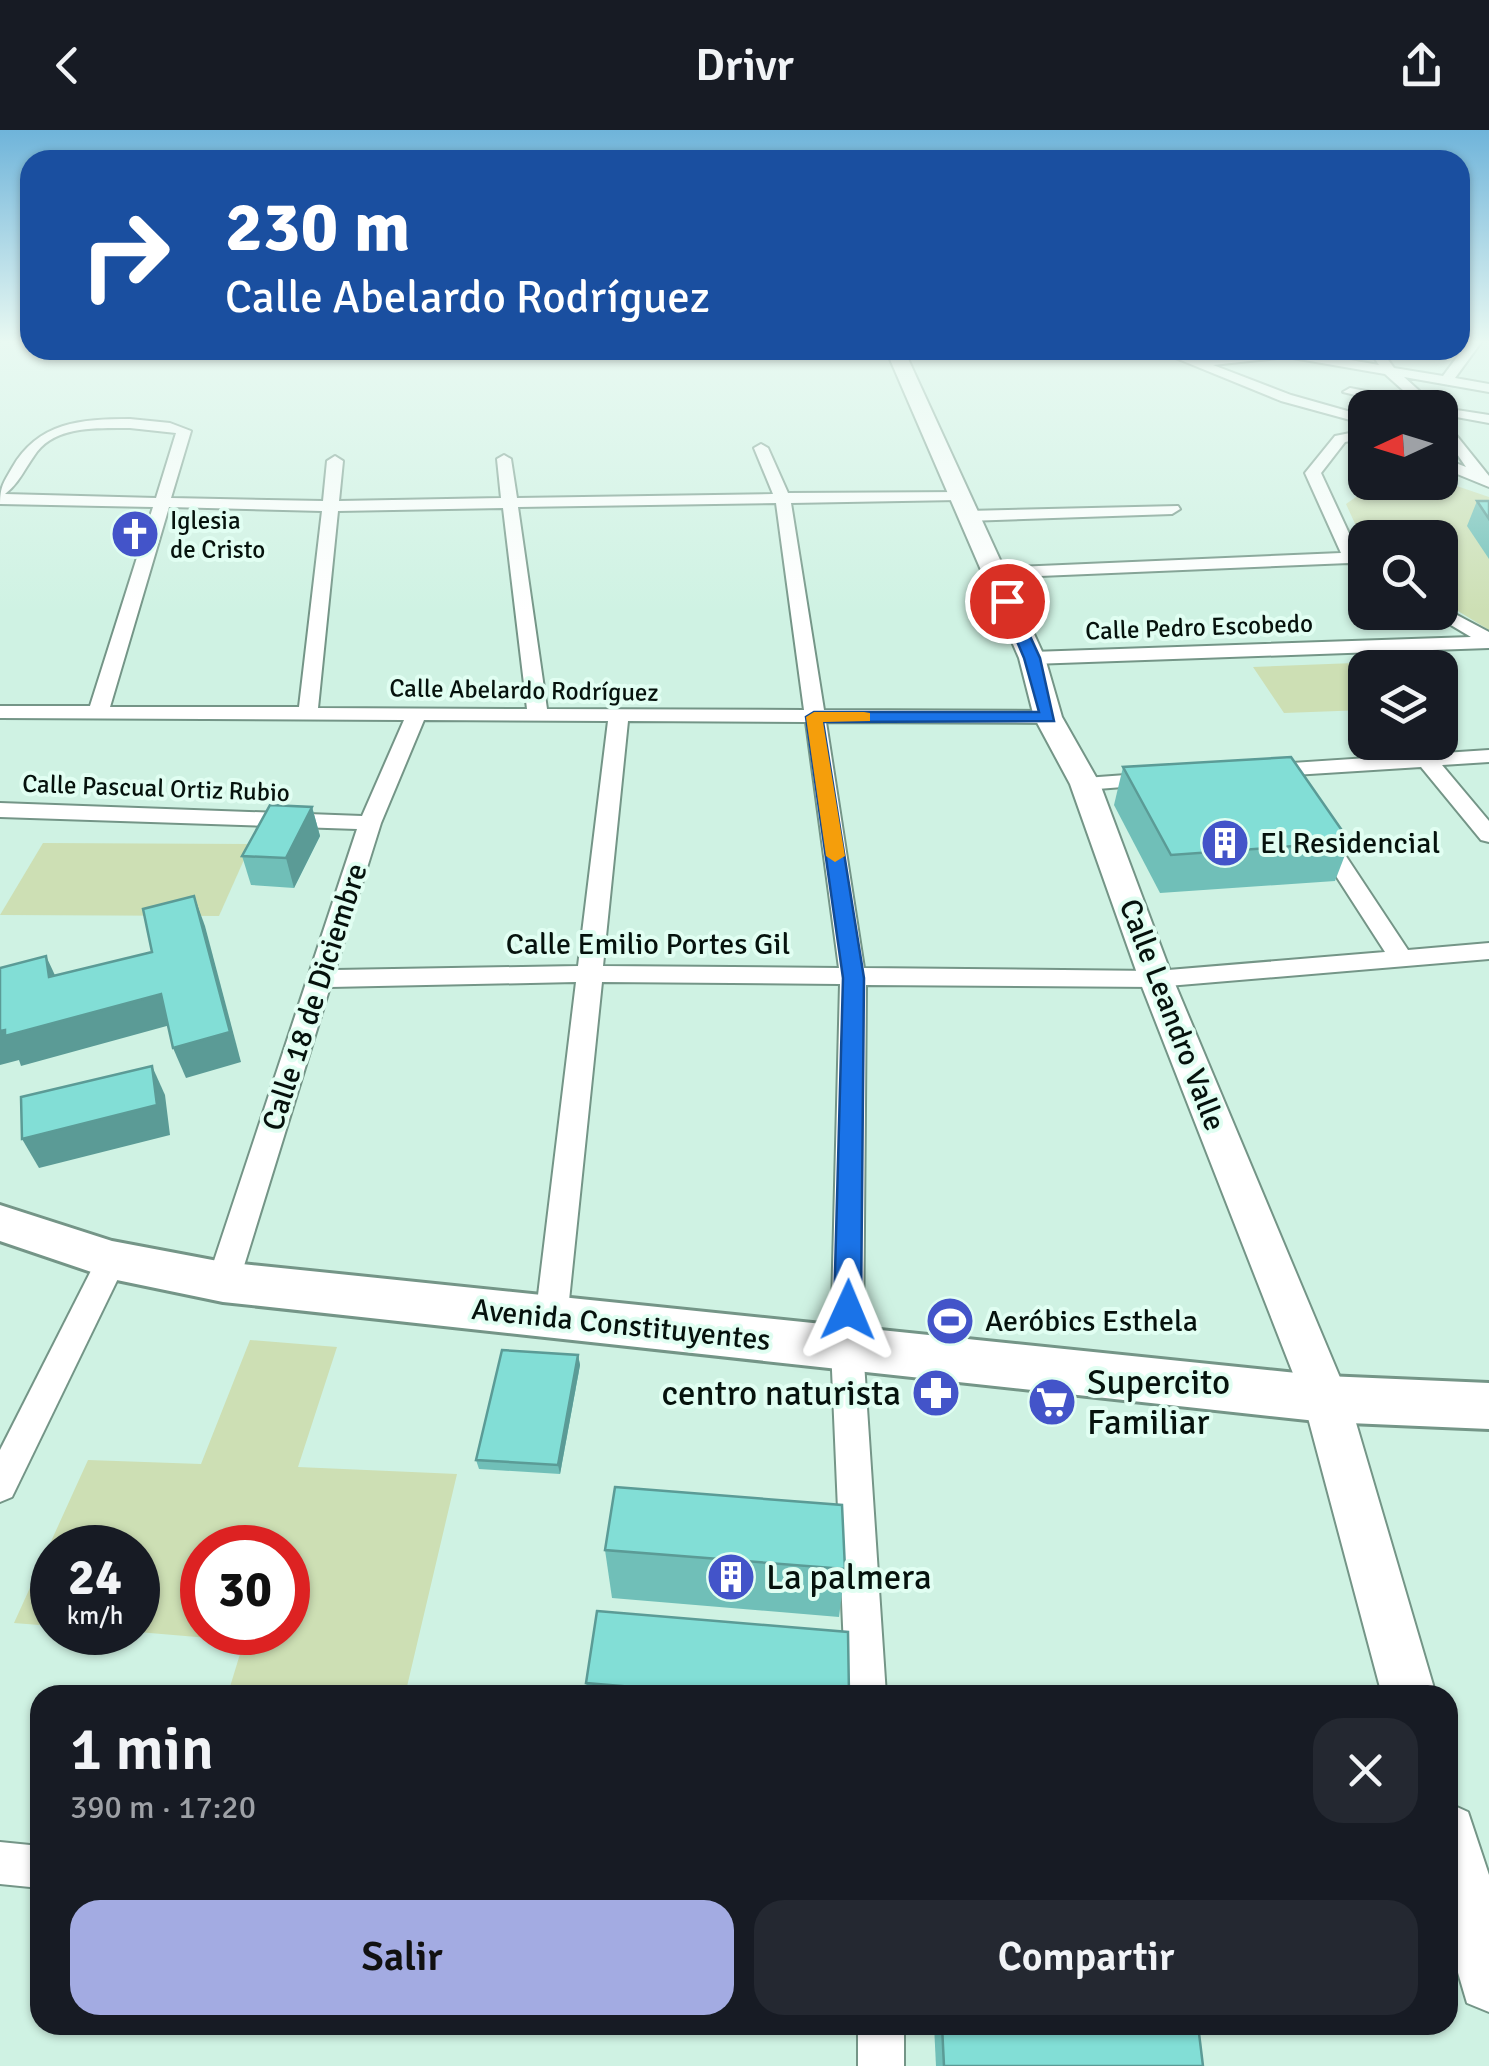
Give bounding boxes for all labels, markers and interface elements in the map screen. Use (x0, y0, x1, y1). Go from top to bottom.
icon: back (40, 38, 95, 93)
text: Drivr (695, 38, 794, 93)
icon: share (1394, 38, 1449, 93)
text: 230 m (225, 184, 410, 270)
icon: right (60, 190, 190, 320)
text: Calle Abelardo Rodríguez (225, 270, 710, 325)
north arrow (1348, 390, 1458, 500)
map controls (1348, 390, 1458, 760)
place label: Iglesia de Cristo (170, 505, 265, 565)
church icon: Iglesia de Cristo (109, 508, 161, 560)
button: search (1348, 520, 1458, 630)
pin (965, 559, 1050, 644)
icon: arrive (980, 574, 1035, 629)
street label: Calle Pedro Escobedo (1085, 608, 1313, 646)
button: layers (1348, 650, 1458, 760)
street label: Calle Abelardo Rodríguez (389, 672, 659, 708)
street label: Calle Pascual Ortiz Rubio (22, 768, 290, 808)
building icon: El Residencial (1199, 817, 1251, 869)
place label: El Residencial (1260, 825, 1440, 862)
street label: Calle 18 de Diciembre (254, 859, 376, 1135)
street label: Calle Leandro Valle (1111, 894, 1233, 1136)
street label: Calle Emilio Portes Gil (506, 926, 790, 963)
position arrow (796, 1258, 900, 1362)
street label: Avenida Constituyentes (470, 1291, 772, 1359)
sports icon: Aeróbics Esthela (924, 1295, 976, 1347)
place label: Aeróbics Esthela (985, 1303, 1198, 1340)
place label: Supercito Familiar (1087, 1361, 1230, 1444)
pharmacy icon: centro naturista (910, 1367, 962, 1419)
place label: centro naturista (662, 1372, 901, 1415)
supermarket icon: Supercito Familiar (1026, 1376, 1078, 1428)
speed limit sign: 30 (180, 1525, 310, 1655)
text: 24 (68, 1547, 122, 1609)
building icon: La palmera (705, 1551, 757, 1603)
place label: La palmera (766, 1556, 932, 1599)
text: km/h (67, 1600, 123, 1631)
text: 1 min (70, 1713, 214, 1787)
button: close (1313, 1718, 1418, 1823)
text: 390 m · 17:20 (70, 1788, 256, 1827)
button: Salir (70, 1900, 734, 2015)
button: Compartir (754, 1900, 1418, 2015)

